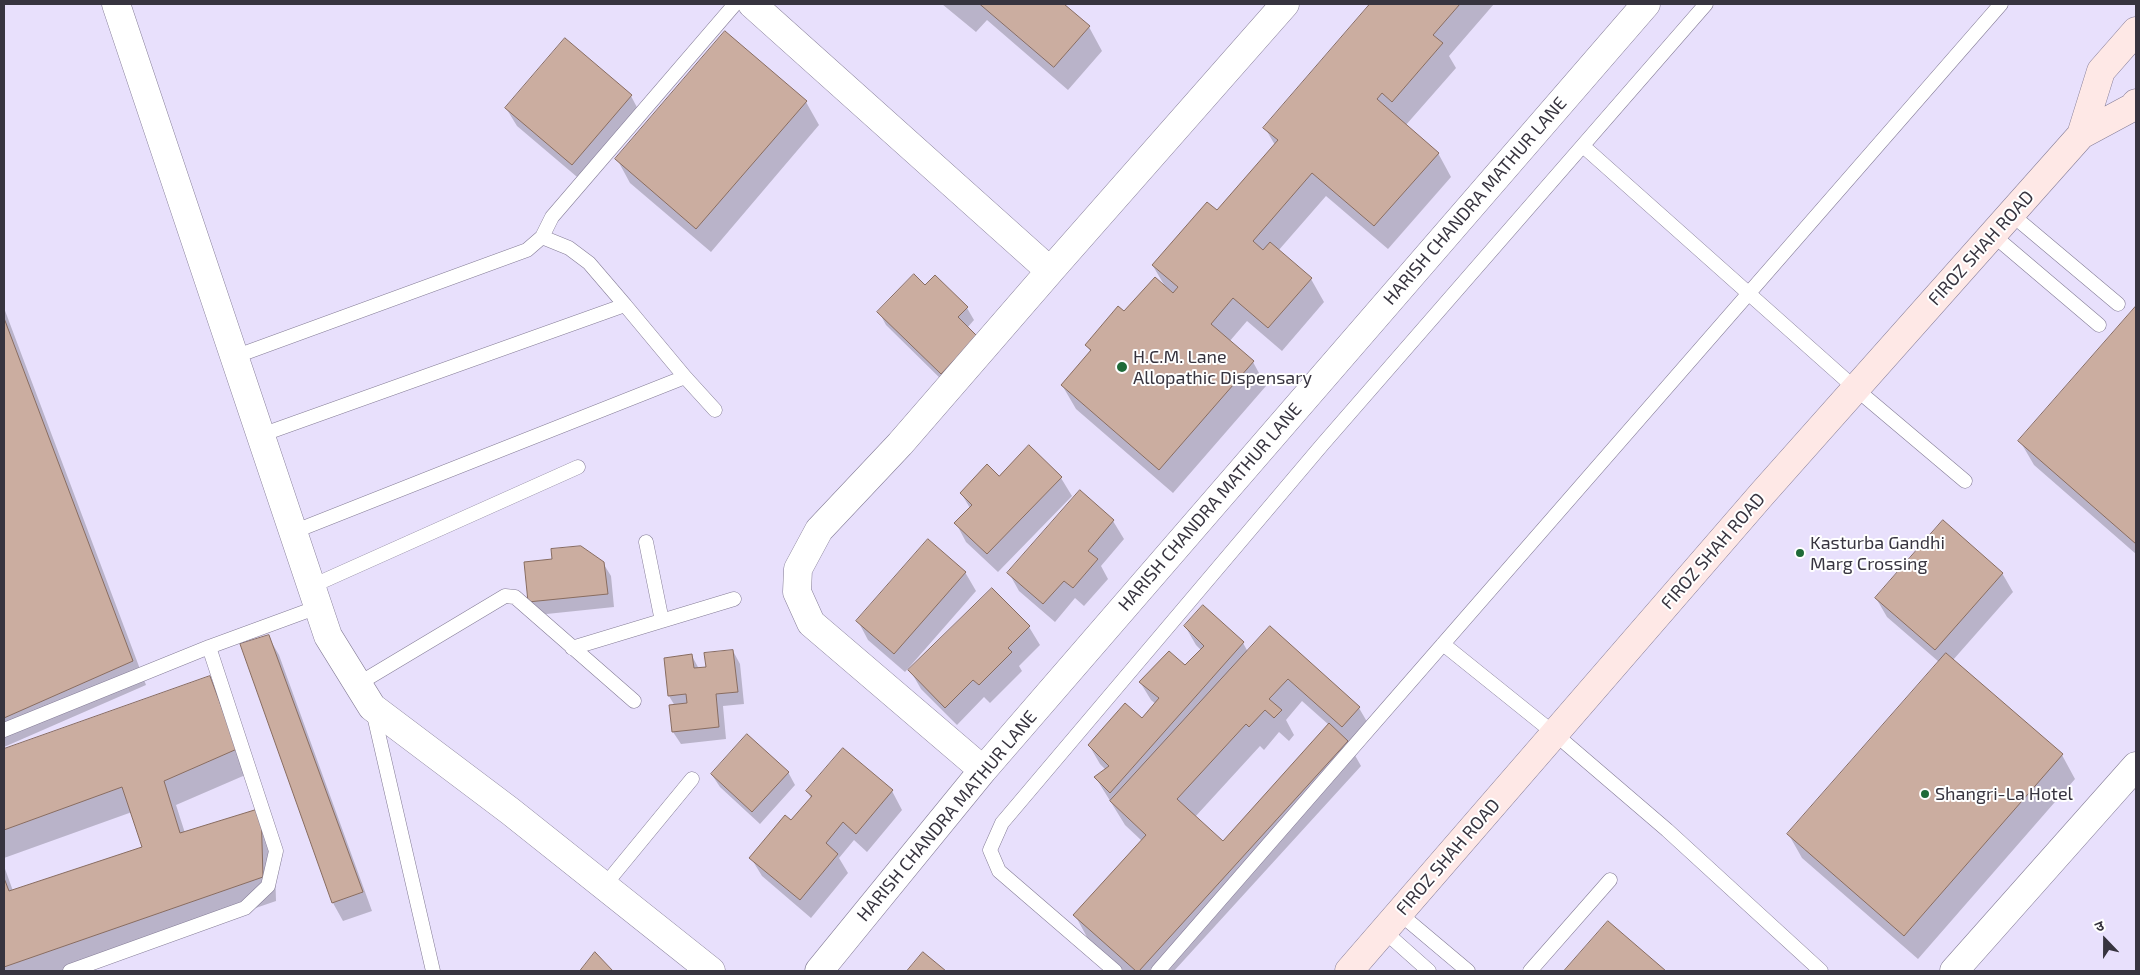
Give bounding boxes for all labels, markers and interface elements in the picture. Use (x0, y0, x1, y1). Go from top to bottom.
street label: HARISH CHANDRA MATHUR LANE (1379, 93, 1571, 309)
street label: FIROZ SHAH ROAD (1924, 186, 2038, 310)
place label: H.C.M. Lane Allopathic Dispensary (1133, 346, 1312, 388)
marker: H.C.M. Lane Allopathic Dispensary (1115, 360, 1129, 374)
street label: HARISH CHANDRA MATHUR LANE (1114, 399, 1306, 615)
street label: FIROZ SHAH ROAD (1657, 488, 1769, 614)
place label: Kasturba Gandhi Marg Crossing (1810, 532, 1945, 574)
marker: Kasturba Gandhi Marg Crossing (1794, 547, 1806, 559)
street label: HARISH CHANDRA MATHUR LANE (852, 706, 1042, 926)
place label: Shangri-La Hotel (1935, 783, 2073, 805)
marker: Shangri-La Hotel (1919, 788, 1931, 800)
street label: FIROZ SHAH ROAD (1392, 794, 1504, 920)
north arrow (2080, 915, 2130, 965)
text: उ (2092, 916, 2106, 935)

